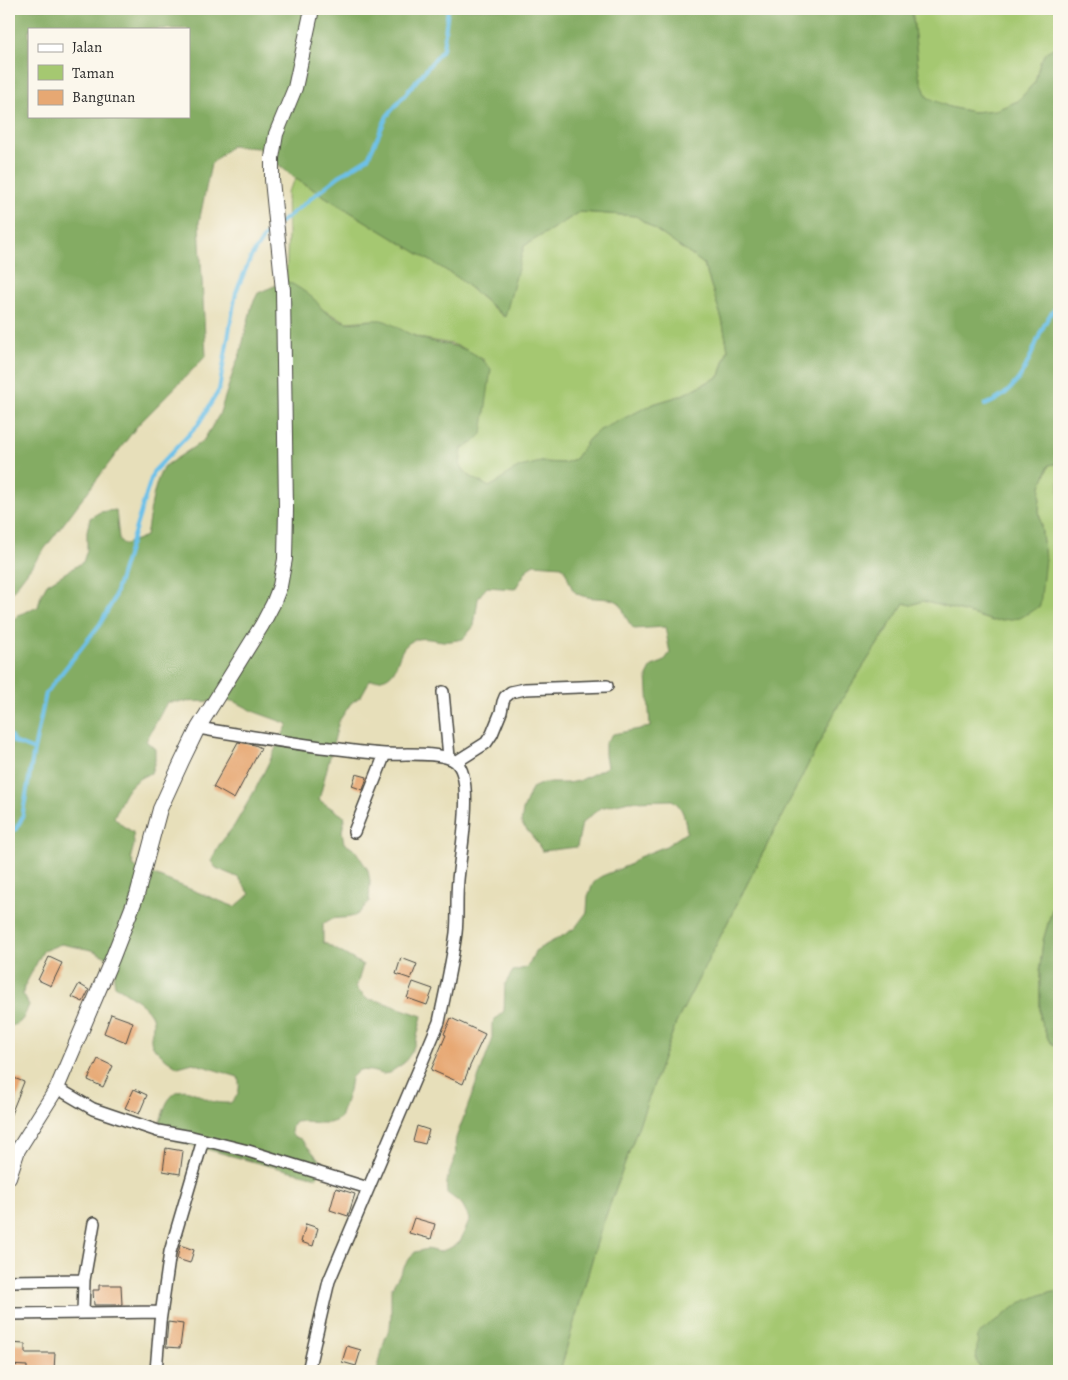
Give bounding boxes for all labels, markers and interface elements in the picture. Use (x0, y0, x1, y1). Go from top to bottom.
legend (28, 28, 190, 118)
text: Jalan (72, 37, 102, 57)
text: Taman (72, 63, 114, 83)
text: Bangunan (72, 87, 135, 107)

